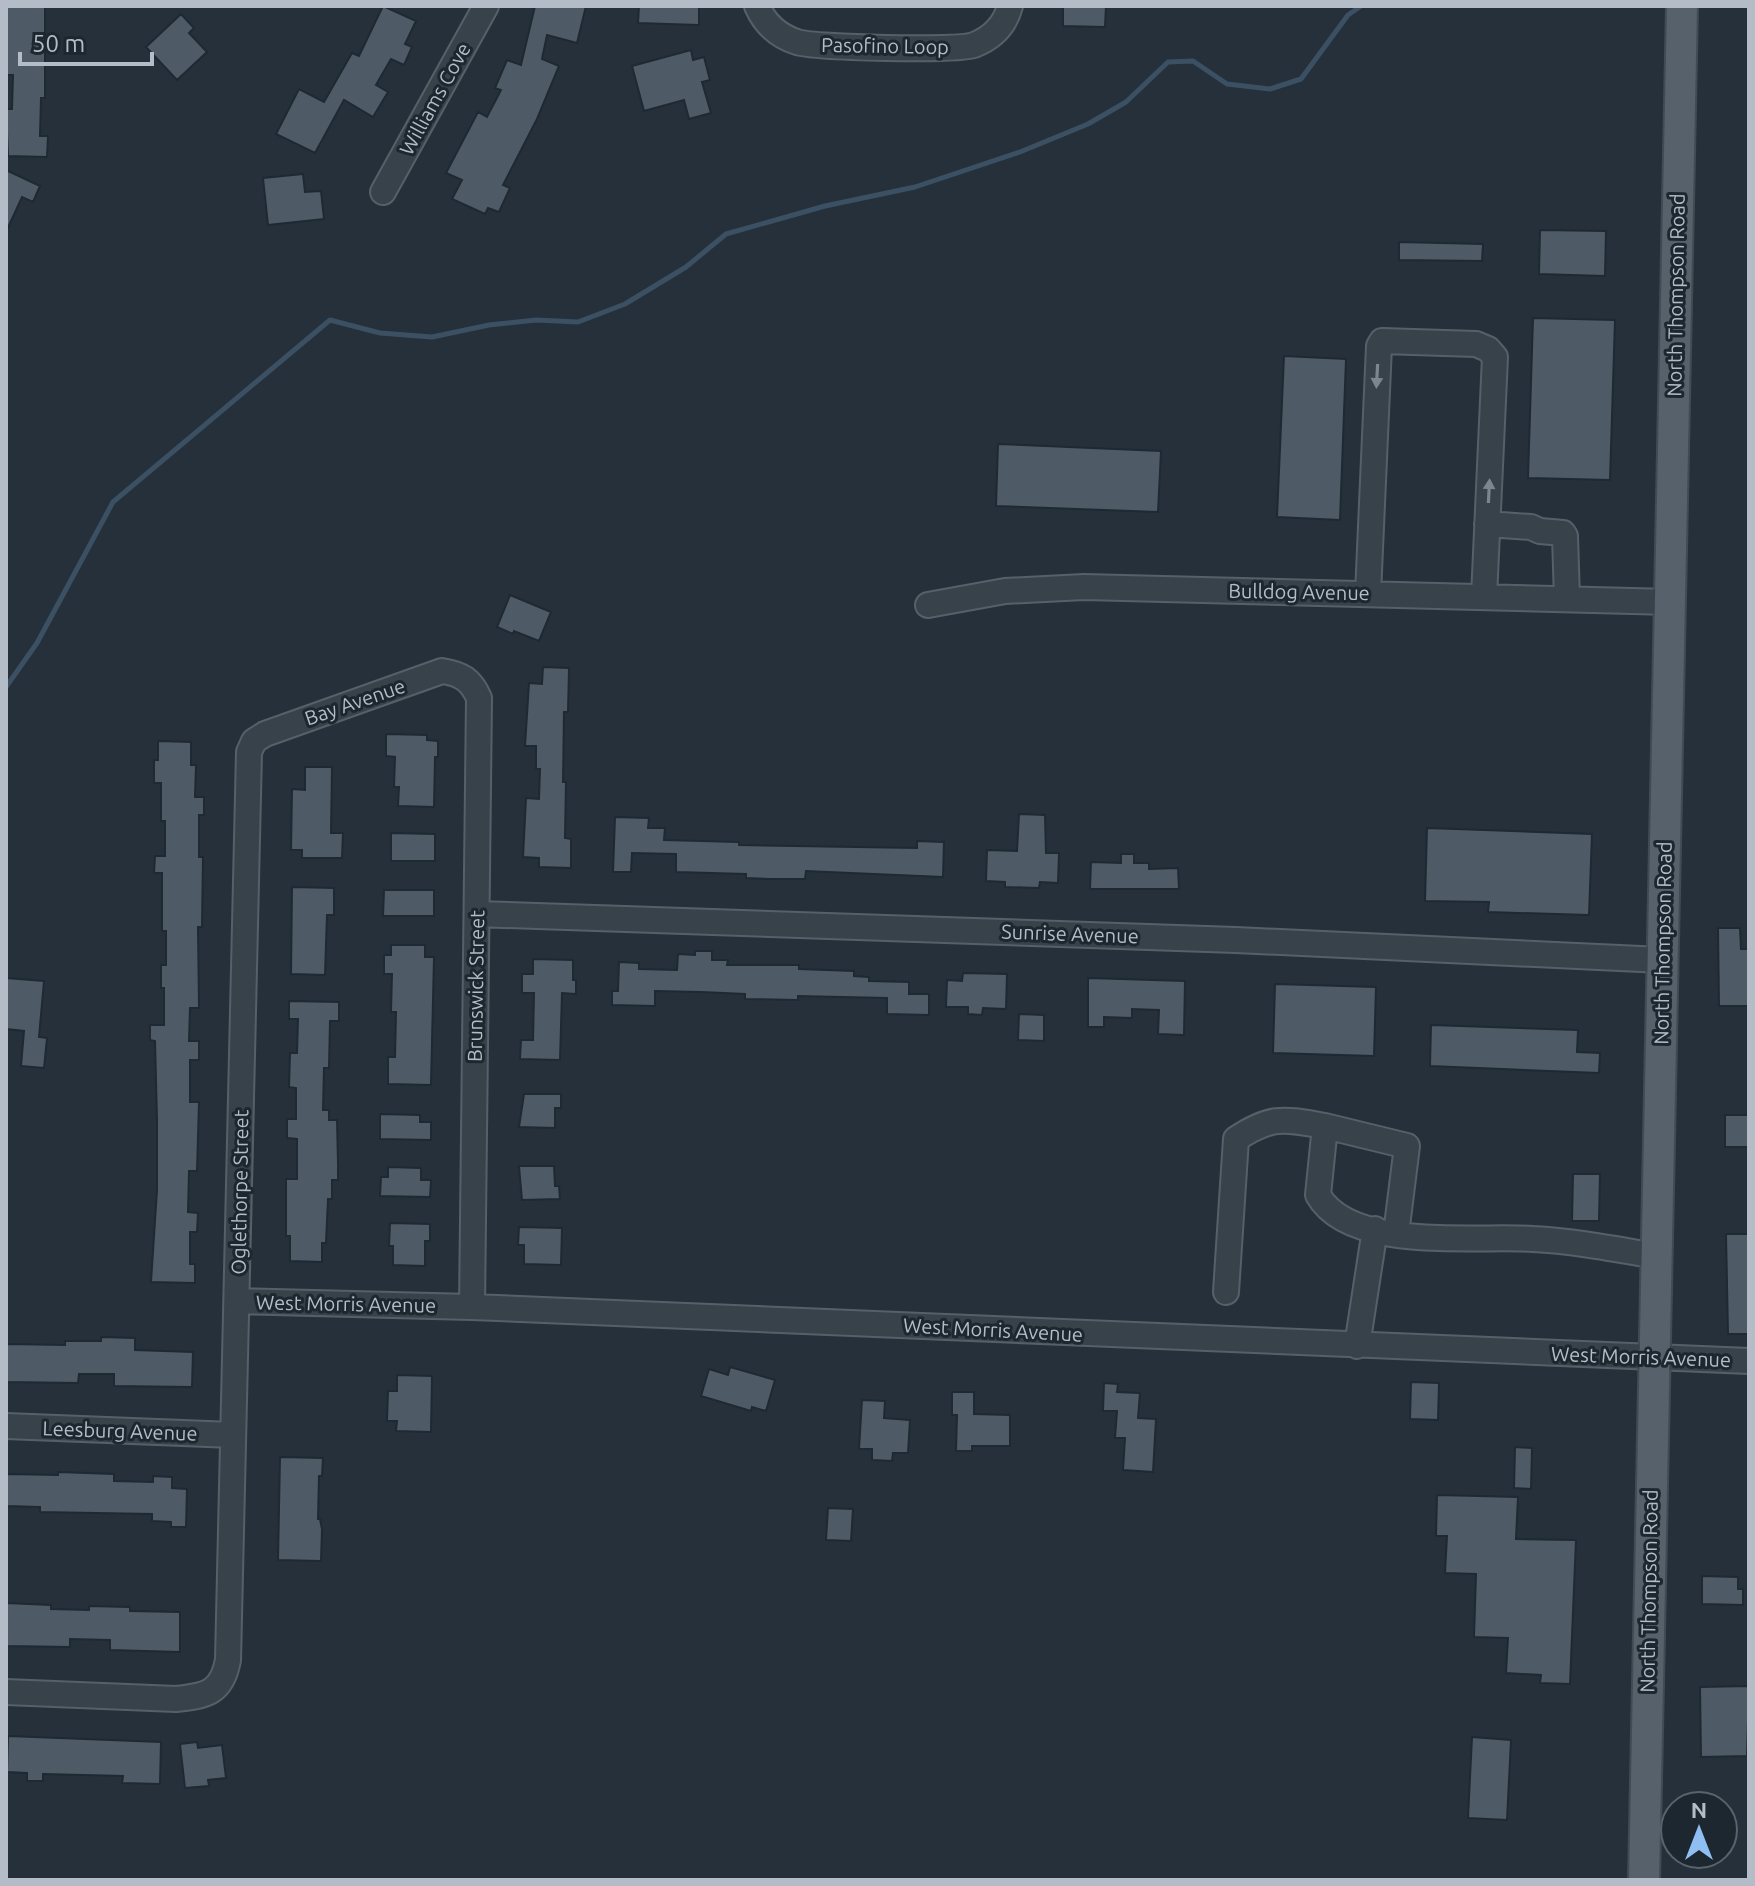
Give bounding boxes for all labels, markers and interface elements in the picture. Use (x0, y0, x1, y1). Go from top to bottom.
scale bar (20, 16, 152, 66)
text: 50 m (32, 30, 85, 57)
street label: Pasofino Loop (821, 33, 949, 58)
street label: Williams Cove (394, 39, 475, 159)
street label: North Thompson Road (1662, 193, 1689, 397)
one-way arrow (1371, 364, 1384, 389)
one-way arrow (1482, 478, 1495, 503)
street label: Bulldog Avenue (1228, 579, 1370, 604)
street label: Bay Avenue (302, 674, 408, 729)
street label: North Thompson Road (1649, 841, 1676, 1045)
street label: Brunswick Street (463, 910, 488, 1062)
street label: Sunrise Avenue (1001, 920, 1139, 947)
street label: Oglethorpe Street (227, 1109, 252, 1275)
street label: West Morris Avenue (256, 1290, 436, 1317)
street label: West Morris Avenue (902, 1313, 1084, 1346)
street label: West Morris Avenue (1551, 1342, 1731, 1371)
street label: Leesburg Avenue (42, 1416, 198, 1445)
street label: North Thompson Road (1635, 1489, 1662, 1693)
north arrow (1659, 1790, 1739, 1870)
text: N (1691, 1797, 1707, 1822)

